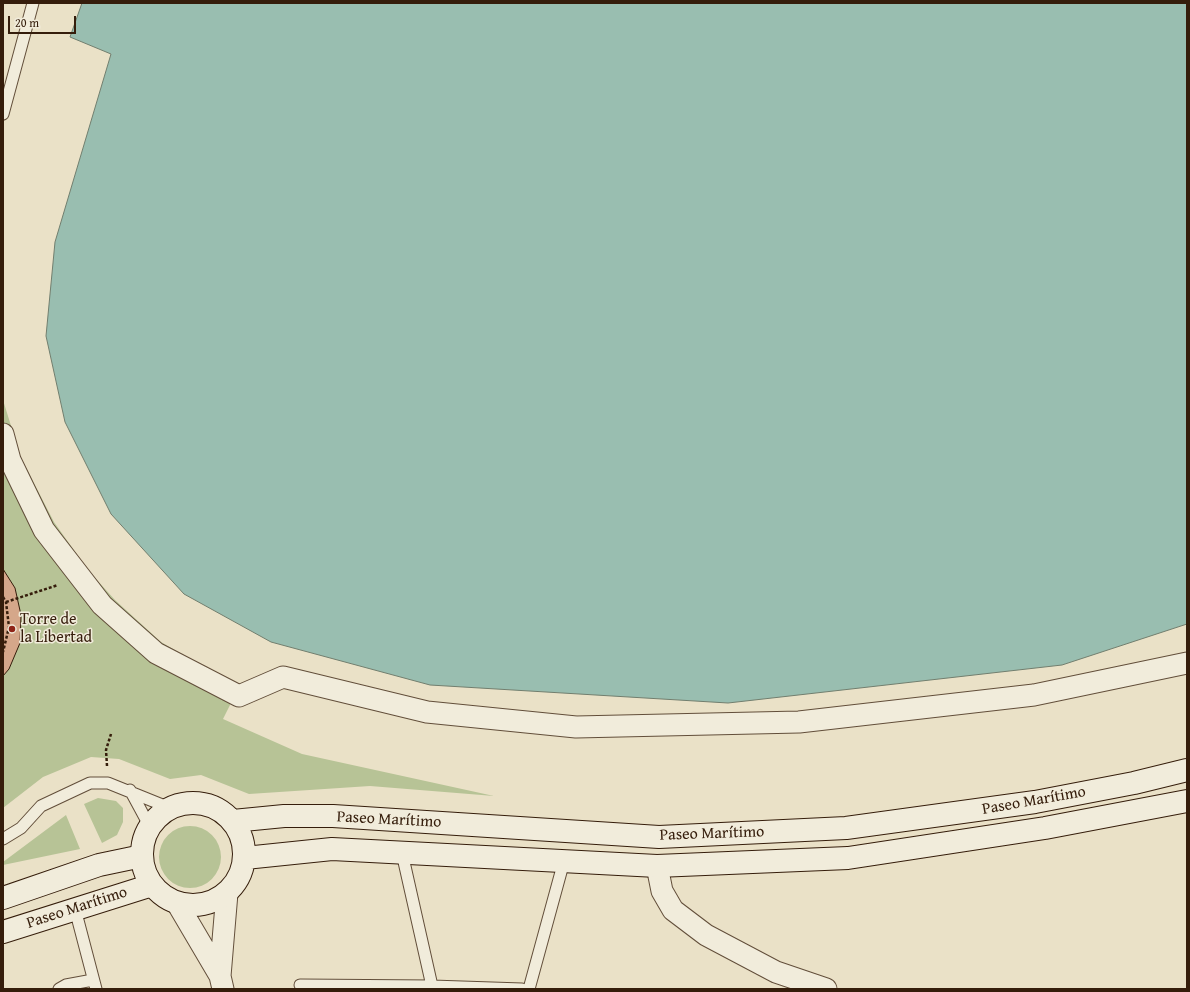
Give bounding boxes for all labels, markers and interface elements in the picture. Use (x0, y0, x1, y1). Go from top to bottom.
scale bar (10, 8, 78, 34)
text: 20 m (15, 14, 39, 31)
place label: Torre de la Libertad (20, 610, 92, 648)
marker: Torre de la Libertad (7, 624, 17, 634)
street label: Paseo Marítimo (981, 782, 1087, 820)
street label: Paseo Marítimo (336, 808, 442, 832)
street label: Paseo Marítimo (659, 823, 765, 845)
street label: Paseo Marítimo (24, 883, 130, 933)

